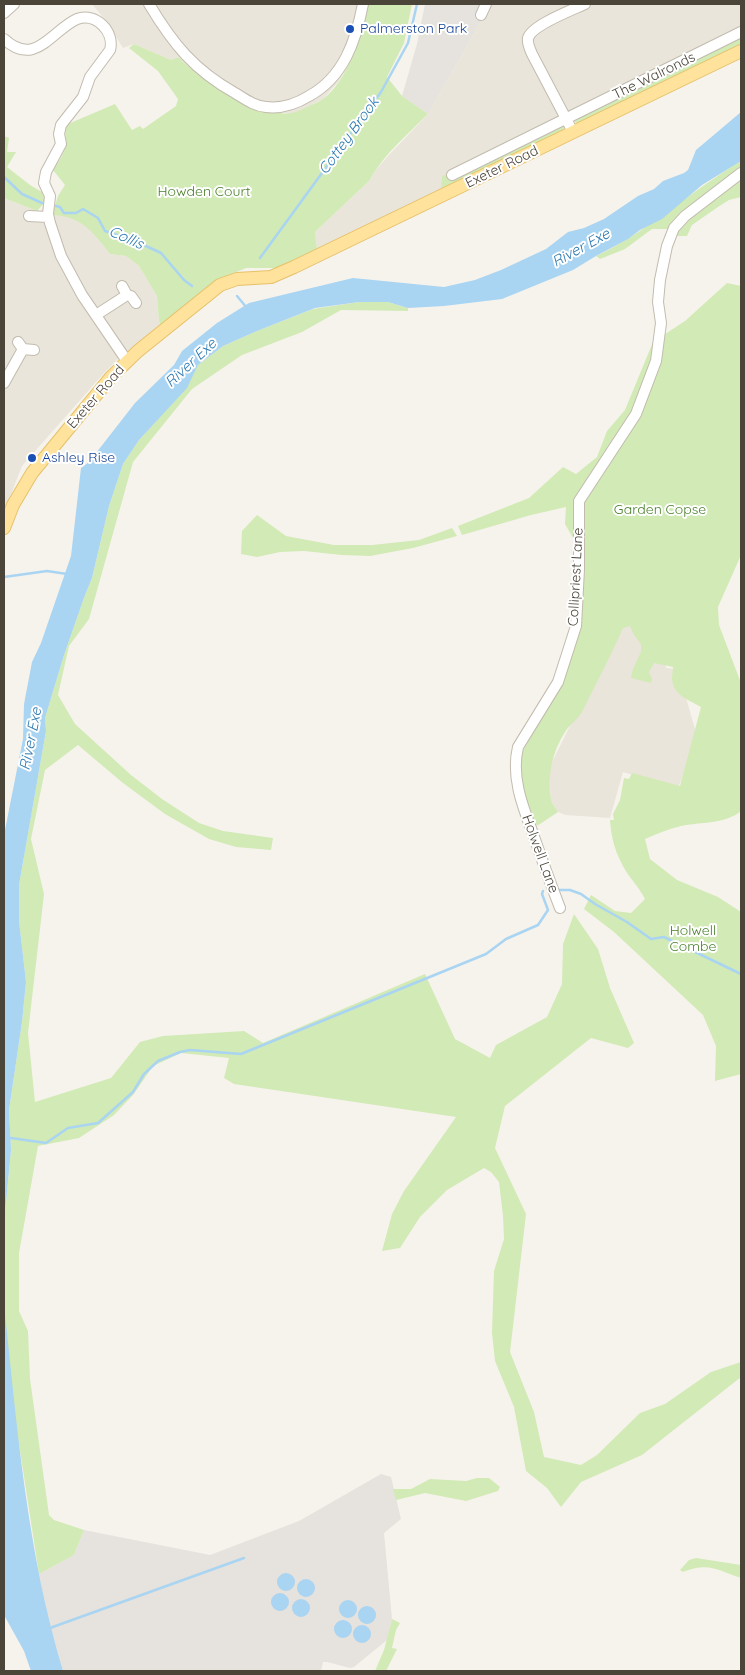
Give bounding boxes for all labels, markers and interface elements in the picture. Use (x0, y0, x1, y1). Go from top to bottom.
place label: Palmerston Park (360, 21, 467, 37)
marker: Palmerston Park (344, 23, 356, 35)
street label: The Walronds (610, 49, 698, 103)
water label: Cottey Brook (315, 94, 383, 178)
street label: Exeter Road (463, 142, 541, 192)
park label: Howden Court (157, 184, 251, 200)
water label: Collis (106, 222, 146, 254)
water label: River Exe (549, 225, 613, 271)
water label: River Exe (162, 335, 220, 391)
street label: Exeter Road (64, 362, 128, 432)
place label: Ashley Rise (42, 450, 115, 466)
marker: Ashley Rise (26, 452, 38, 464)
park label: Garden Copse (614, 502, 706, 518)
street label: Collipriest Lane (565, 527, 587, 627)
water label: River Exe (16, 706, 46, 772)
street label: Holwell Lane (518, 813, 562, 895)
park label: Holwell Combe (670, 923, 716, 956)

